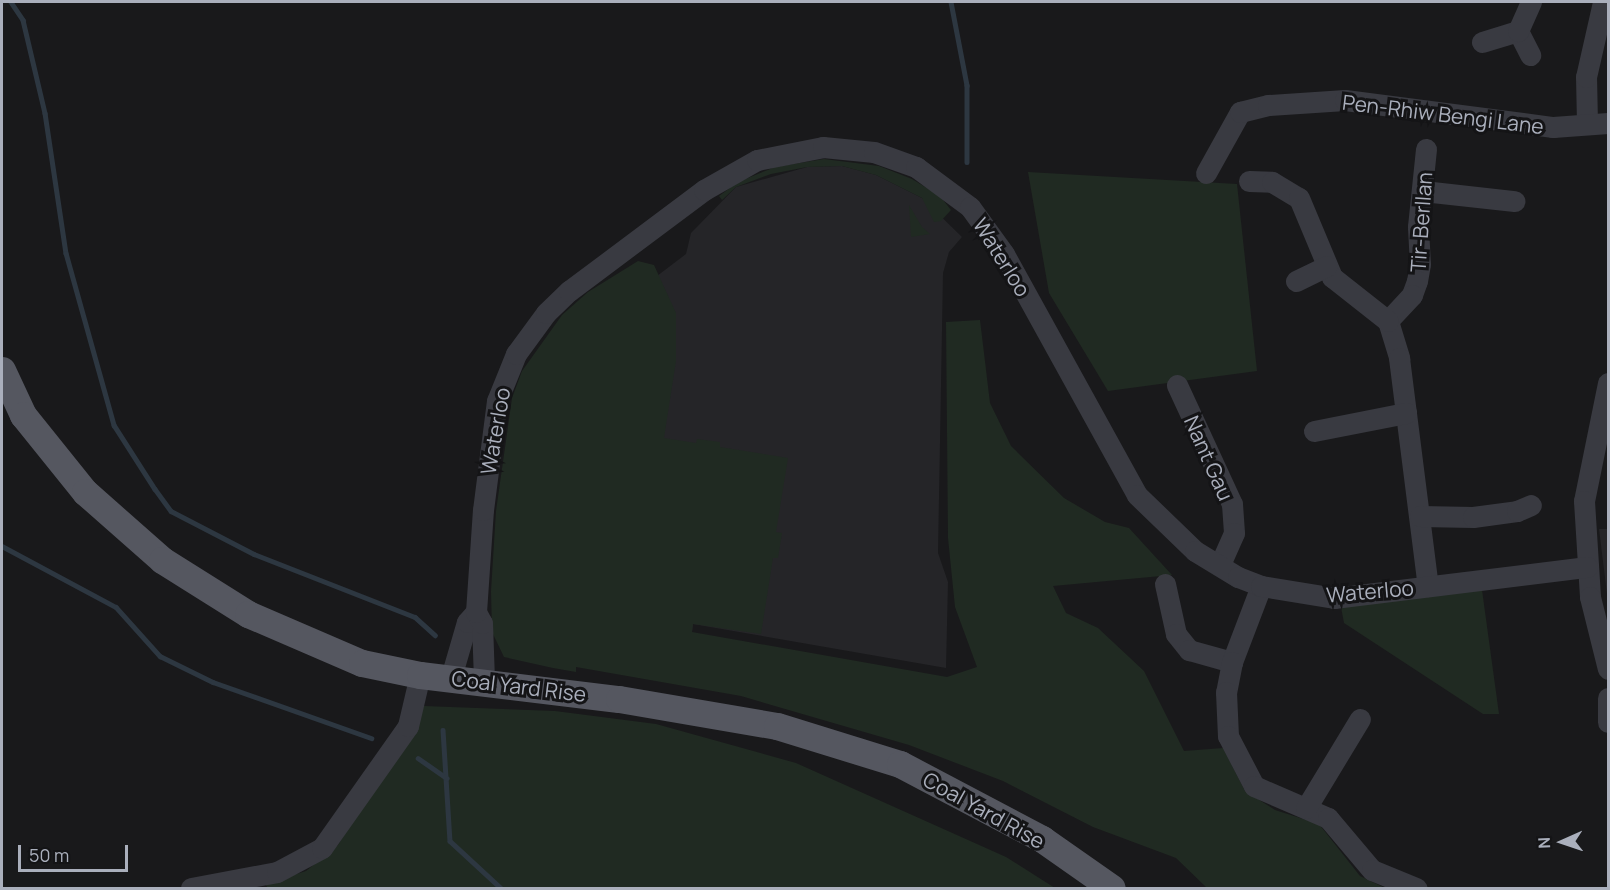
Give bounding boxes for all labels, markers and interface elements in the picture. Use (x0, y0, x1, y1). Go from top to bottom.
street label: Pen-Rhiw Bengi Lane (1341, 89, 1545, 139)
street label: Tir-Berllan (1405, 171, 1437, 273)
street label: Waterloo (968, 213, 1036, 301)
street label: Waterloo (475, 386, 515, 476)
street label: Nant Gau (1179, 412, 1239, 504)
street label: Waterloo (1325, 575, 1415, 607)
street label: Coal Yard Rise (450, 665, 588, 707)
street label: Coal Yard Rise (919, 766, 1049, 854)
north arrow (1532, 812, 1592, 872)
scale bar (21, 833, 130, 871)
text: N (1533, 837, 1555, 849)
text: 50 m (29, 843, 69, 867)

